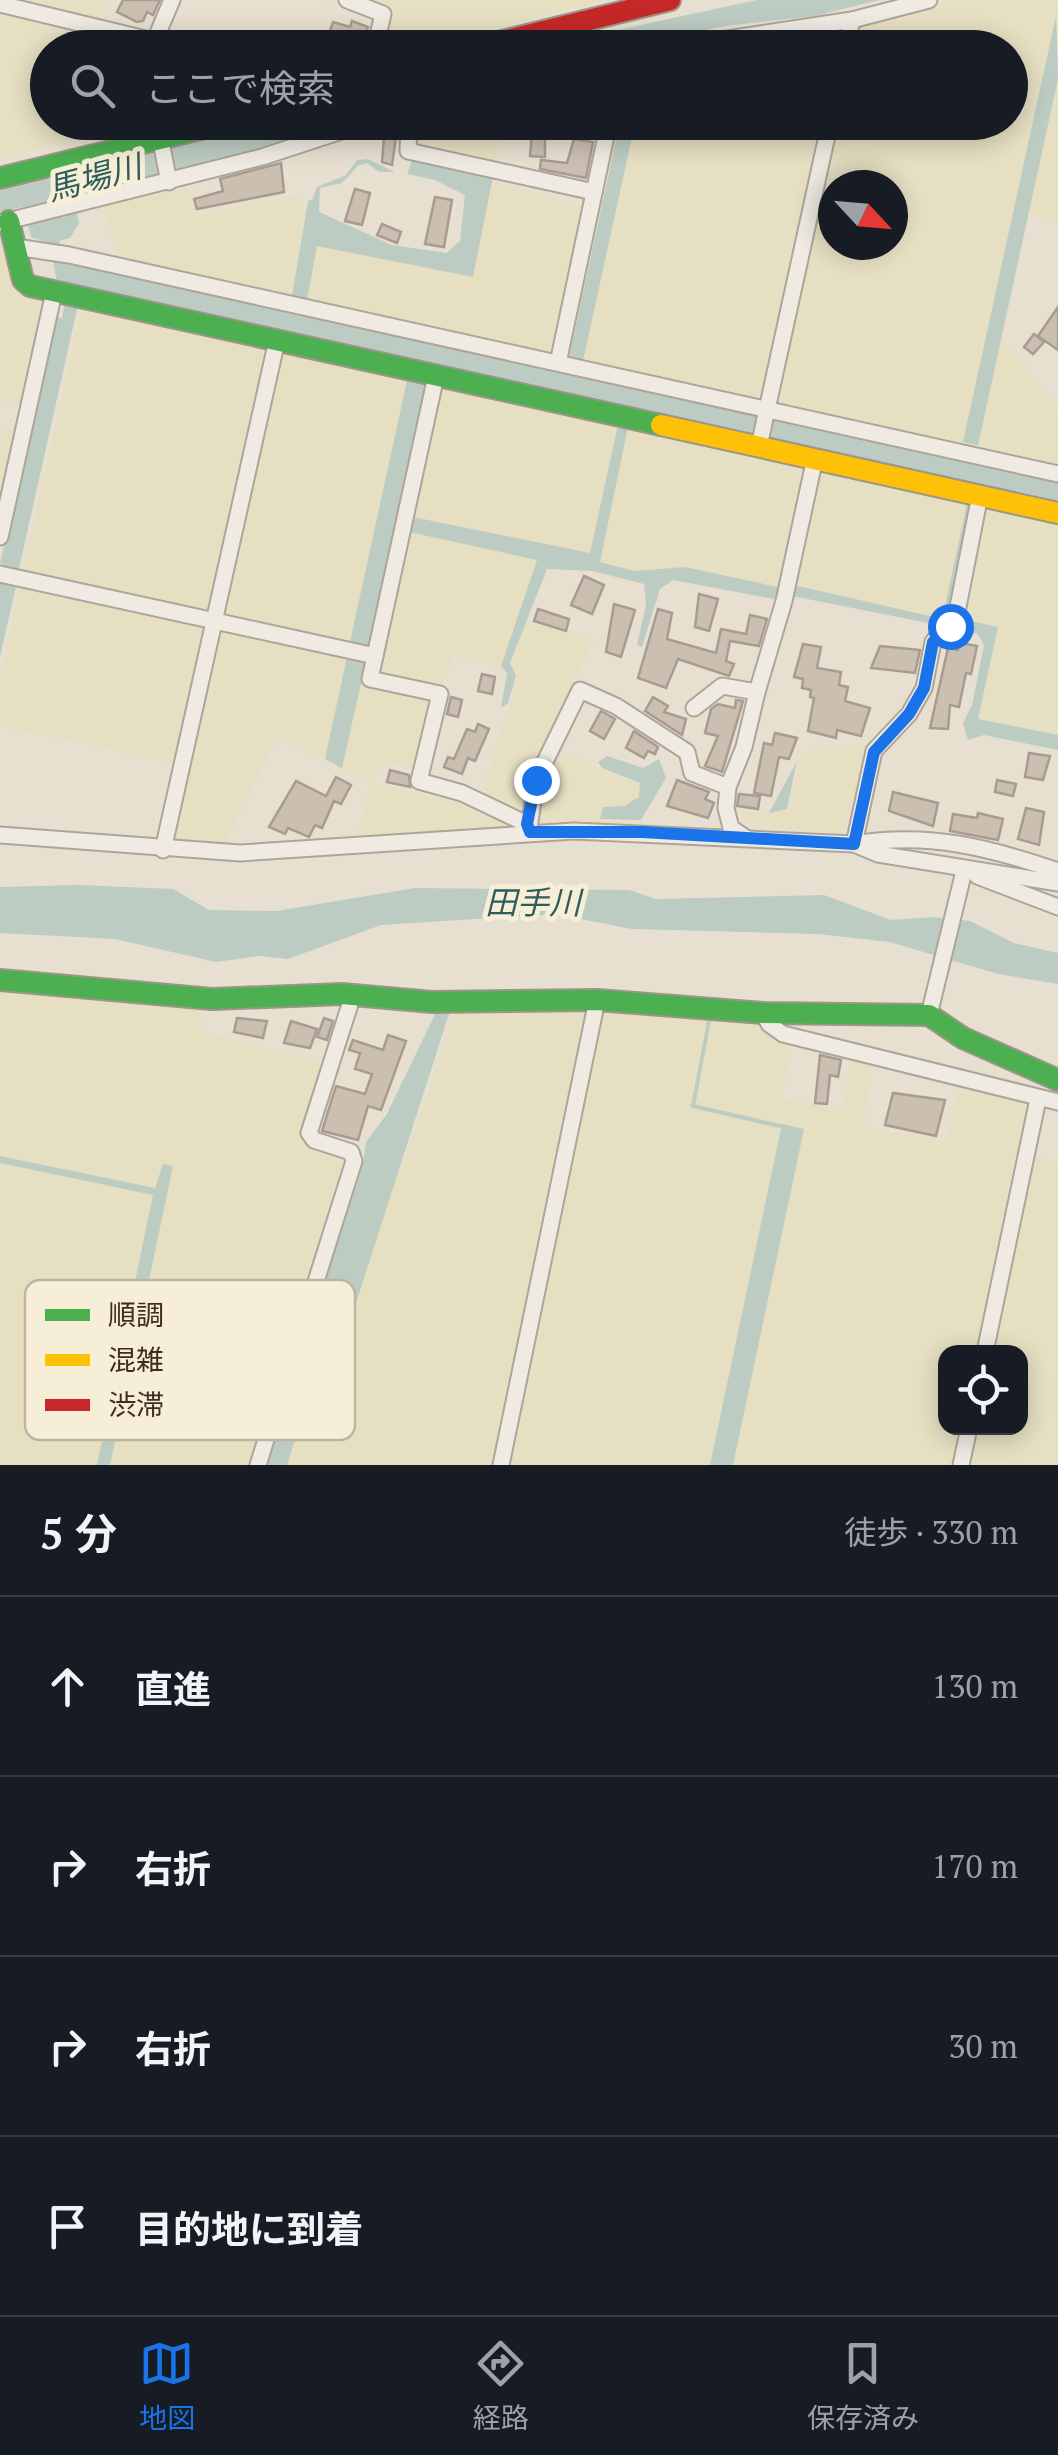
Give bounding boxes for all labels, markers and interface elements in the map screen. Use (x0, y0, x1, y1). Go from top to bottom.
search box (30, 30, 1028, 140)
icon: search (65, 58, 120, 113)
text: ここで検索 (145, 63, 335, 113)
water label: 馬場川 (42, 144, 149, 210)
north arrow (818, 170, 908, 260)
route start (928, 604, 974, 650)
route end (514, 758, 560, 804)
water label: 田手川 (485, 881, 584, 923)
legend (25, 1280, 355, 1440)
text: 順調 (108, 1296, 164, 1333)
text: 混雑 (108, 1341, 164, 1378)
map controls (938, 1345, 1028, 1435)
button: locate (938, 1345, 1028, 1435)
text: 渋滞 (108, 1386, 164, 1423)
text: 5 分 (40, 1505, 117, 1561)
text: 徒歩 · 330 m (844, 1511, 1018, 1553)
icon: ahead (40, 1659, 95, 1714)
text: 直進 (135, 1664, 211, 1714)
text: 130 m (931, 1665, 1018, 1707)
icon: right (40, 1839, 95, 1894)
text: 右折 (135, 1844, 211, 1894)
text: 170 m (931, 1845, 1018, 1887)
icon: right (40, 2019, 95, 2074)
text: 右折 (135, 2024, 211, 2074)
text: 30 m (948, 2025, 1018, 2067)
icon: arrive (40, 2199, 95, 2254)
text: 目的地に到着 (135, 2204, 363, 2254)
tab: 地図 (139, 2336, 195, 2436)
tab: 経路 (473, 2336, 529, 2436)
tab: 保存済み (807, 2336, 919, 2436)

